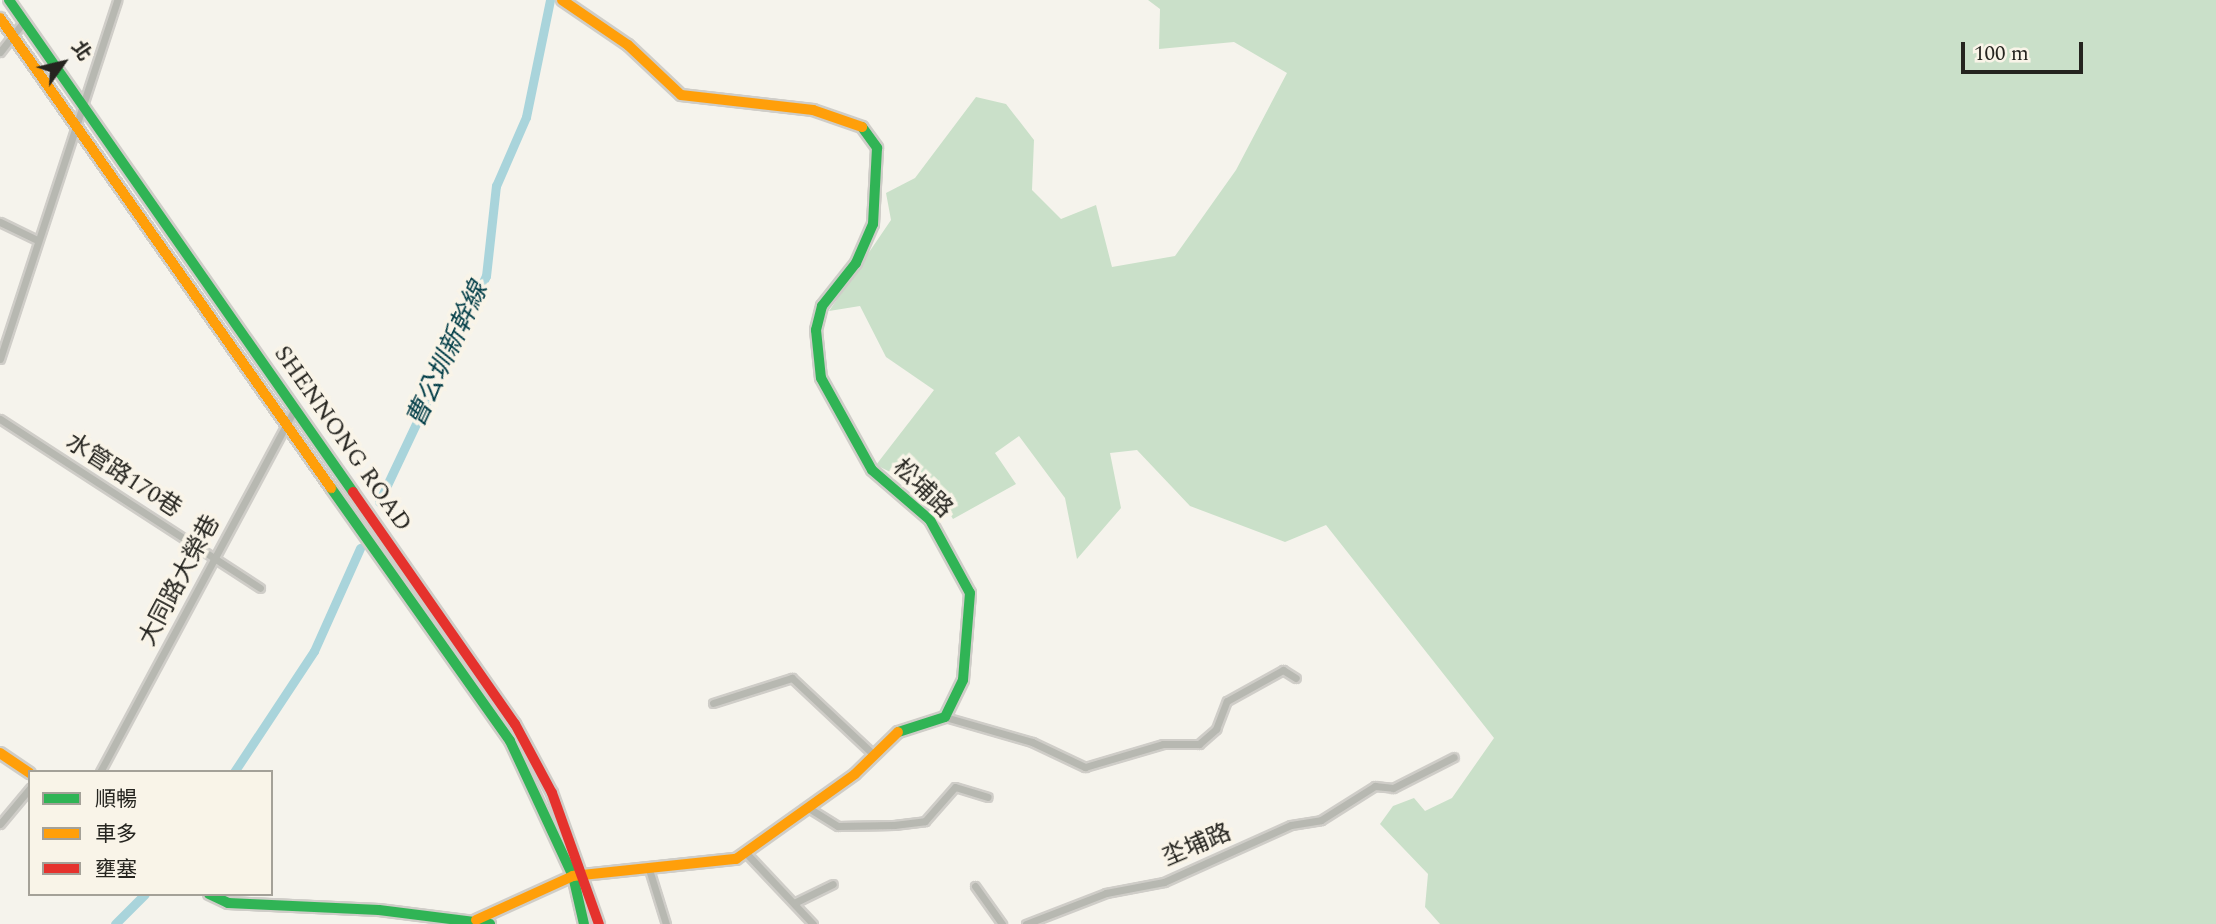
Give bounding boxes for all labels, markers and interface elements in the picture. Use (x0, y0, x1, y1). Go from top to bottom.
north arrow (28, 28, 98, 98)
scale bar (1964, 28, 2086, 72)
text: 北 (63, 35, 98, 67)
text: 100 m (1974, 38, 2029, 70)
water label: 曹公圳新幹線 (401, 278, 495, 432)
street label: SHENNONG ROAD (267, 341, 417, 537)
street label: 水管路170巷 (60, 428, 186, 524)
street label: 松埔路 (886, 454, 958, 524)
street label: 大同路大榮巷 (133, 511, 227, 651)
legend (28, 770, 273, 896)
text: 順暢 (95, 784, 137, 816)
text: 車多 (95, 819, 137, 851)
street label: 坔埔路 (1158, 819, 1236, 873)
text: 壅塞 (95, 854, 137, 886)

